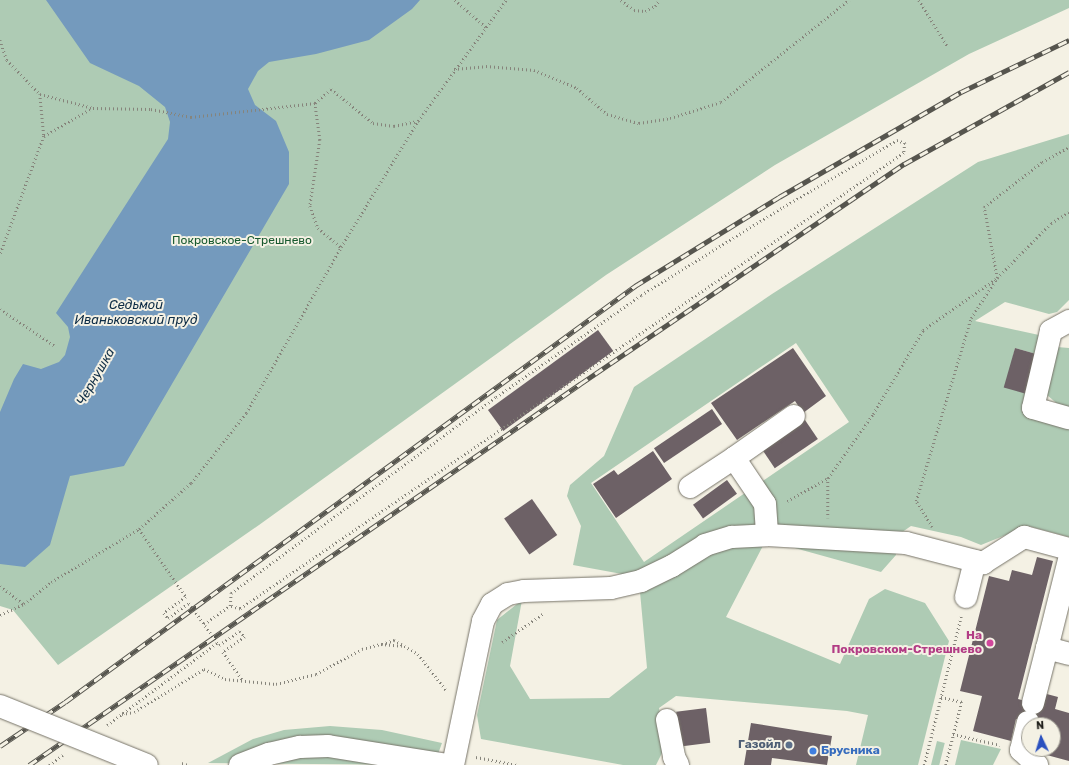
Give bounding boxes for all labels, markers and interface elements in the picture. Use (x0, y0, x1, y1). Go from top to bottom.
park label: Покровское-Стрешнево (172, 234, 312, 248)
water label: Седьмой Иваньковский пруд (74, 298, 198, 329)
water label: Чернушка (73, 346, 119, 408)
place label: На Покровском-Стрешнево (831, 629, 982, 657)
marker: На Покровском-Стрешнево (985, 638, 995, 648)
north arrow (1021, 717, 1061, 757)
text: N (1036, 719, 1045, 732)
place label: Газойл (738, 738, 781, 752)
marker: Газойл (784, 740, 794, 750)
place label: Брусника (821, 744, 880, 758)
marker: Брусника (808, 746, 818, 756)

